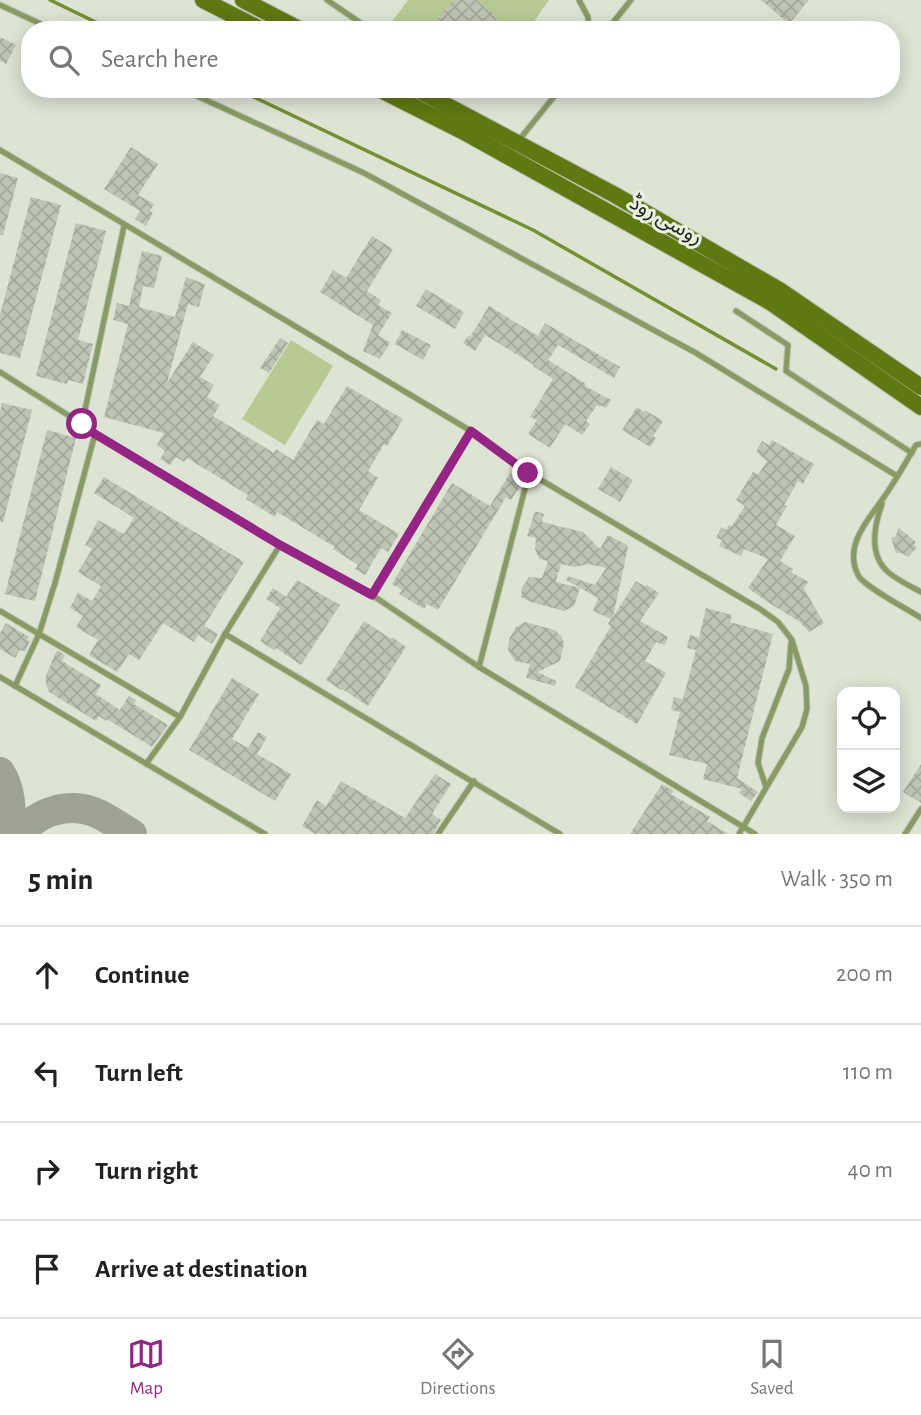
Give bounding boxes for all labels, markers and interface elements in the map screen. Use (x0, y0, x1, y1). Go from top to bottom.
search box (21, 21, 900, 98)
icon: search (45, 41, 83, 79)
text: Search here (101, 46, 219, 72)
street label: روسی روڈ (626, 190, 707, 249)
route start (66, 408, 97, 439)
route end (512, 457, 543, 488)
map controls (837, 687, 900, 813)
button: locate (837, 687, 900, 750)
button: layers (837, 750, 900, 813)
text: 5 min (28, 865, 93, 895)
text: Walk · 350 m (781, 868, 893, 891)
icon: ahead (28, 956, 66, 994)
text: Continue (95, 962, 190, 988)
text: 200 m (836, 963, 893, 986)
icon: left (28, 1054, 66, 1092)
text: Turn left (95, 1060, 183, 1086)
text: 110 m (843, 1061, 893, 1084)
icon: right (28, 1152, 66, 1190)
text: Turn right (95, 1158, 198, 1184)
text: 40 m (848, 1159, 893, 1182)
icon: arrive (28, 1250, 66, 1288)
text: Arrive at destination (95, 1256, 308, 1282)
tab: Map (127, 1335, 165, 1400)
tab: Directions (420, 1335, 496, 1400)
tab: Saved (750, 1335, 794, 1400)

